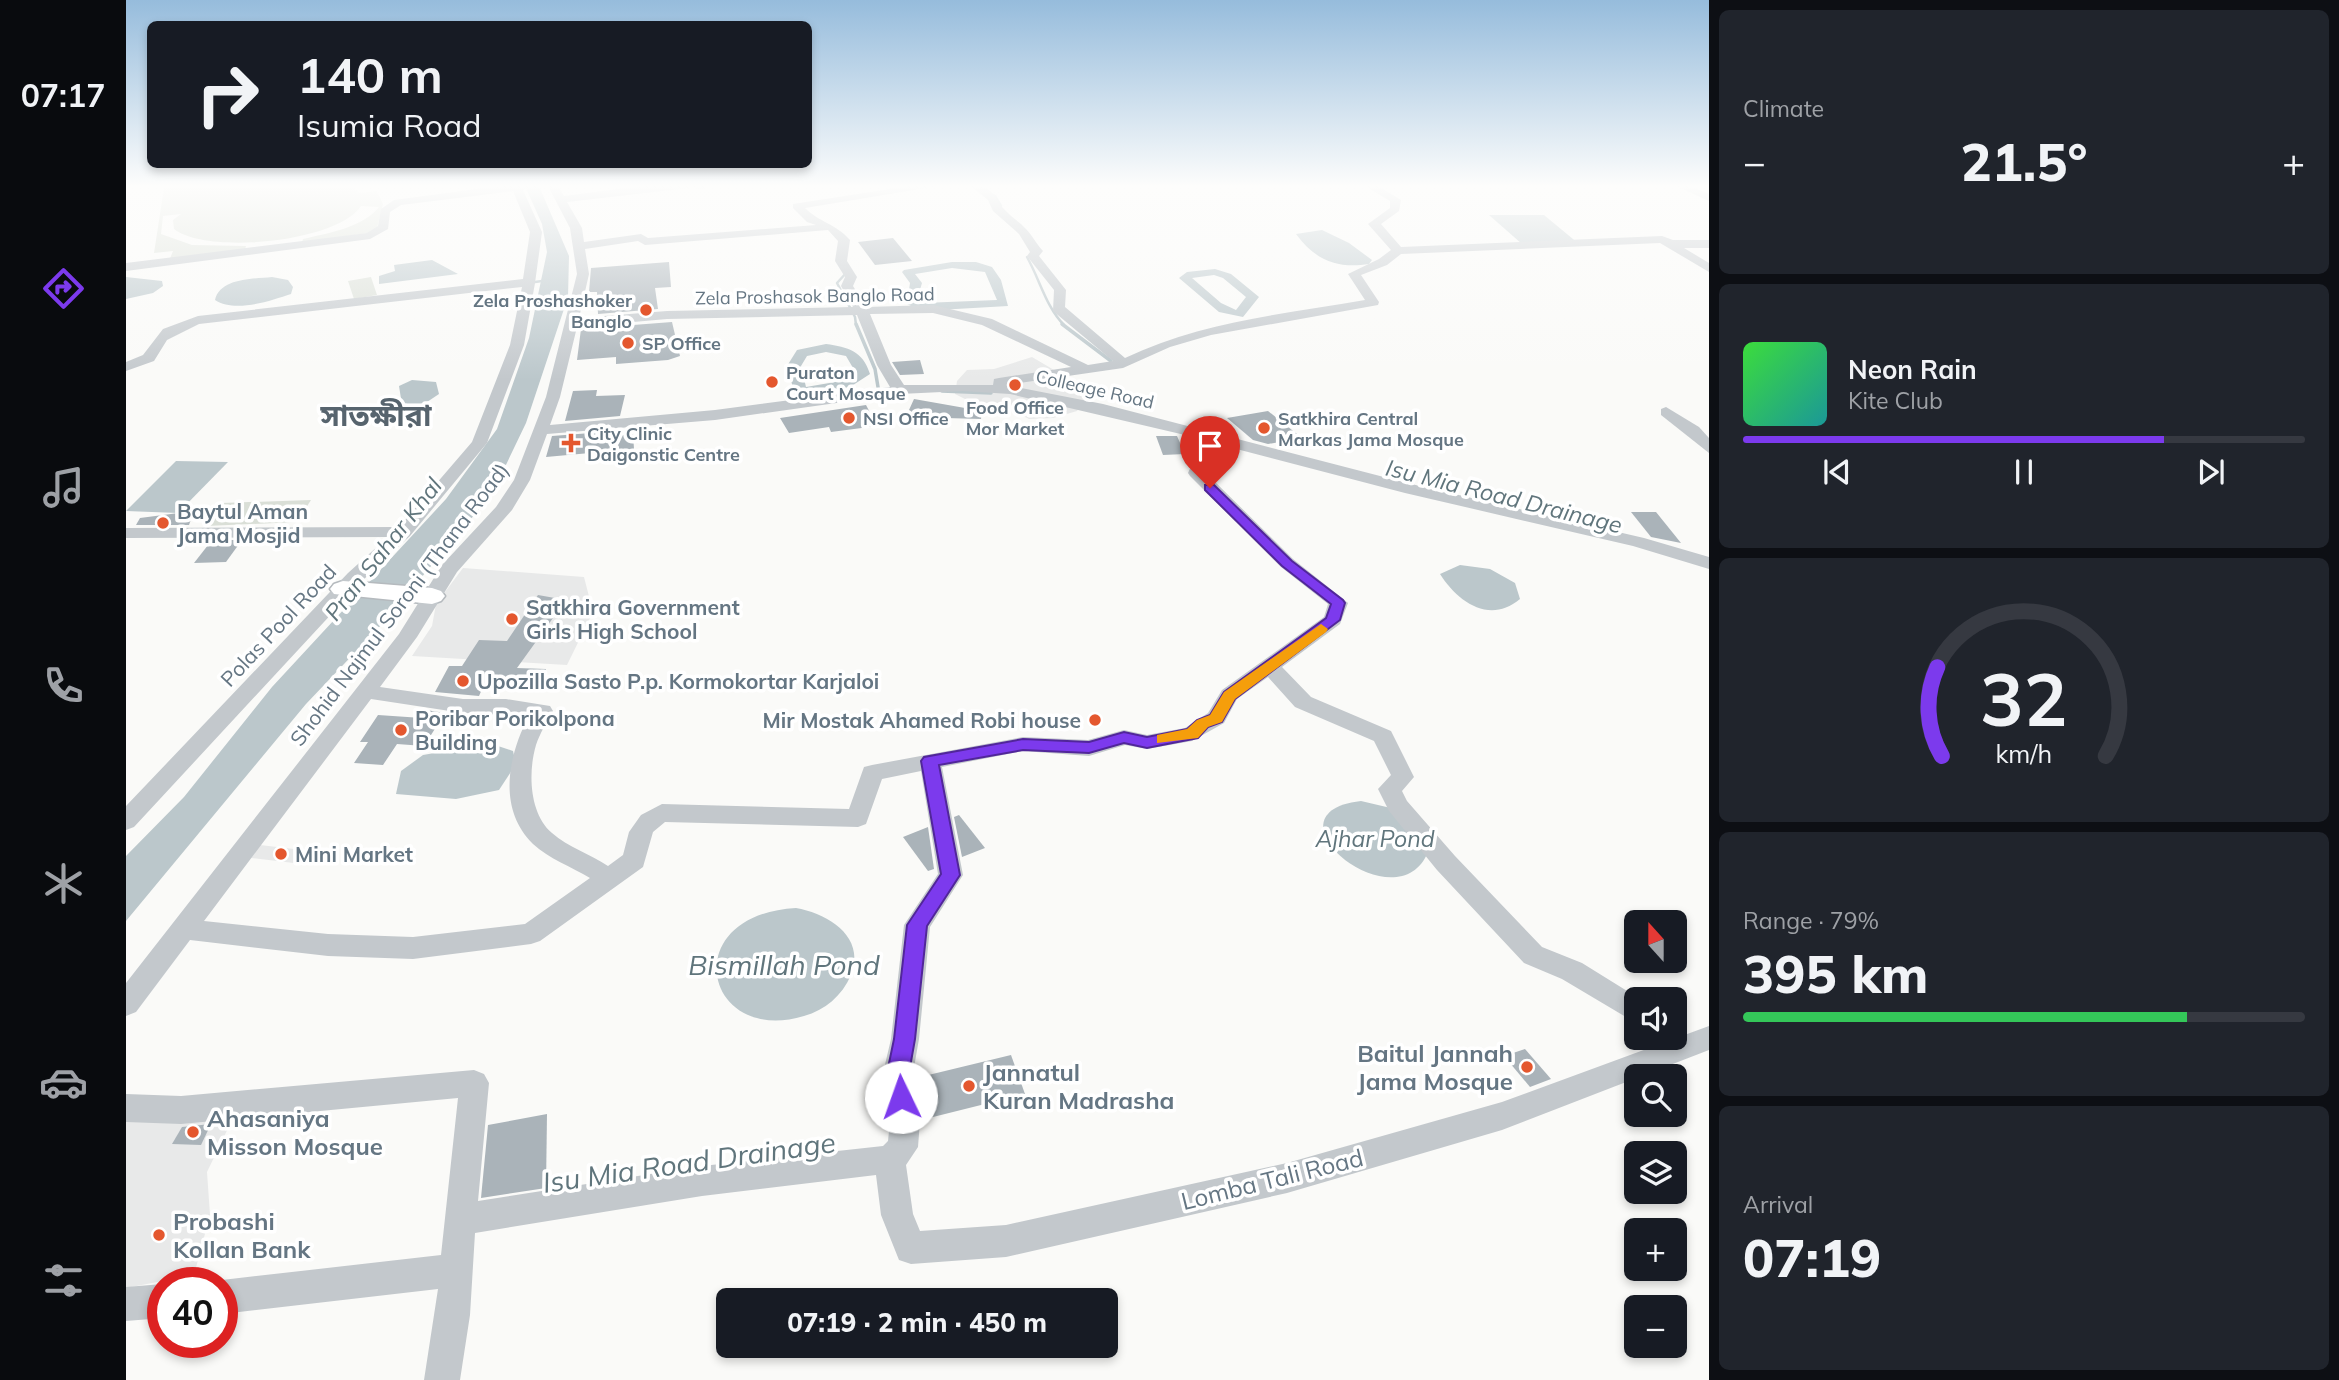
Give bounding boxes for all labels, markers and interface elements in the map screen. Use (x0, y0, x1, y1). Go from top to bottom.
text: 140 m (297, 44, 443, 105)
icon: right (182, 49, 273, 140)
text: 07:17 (21, 75, 105, 115)
text: Climate (1743, 94, 1824, 123)
text: Isumia Road (297, 105, 481, 145)
text: 21.5° (1960, 129, 2088, 194)
text: − (1743, 138, 1766, 186)
text: + (2282, 138, 2305, 186)
icon: directions (39, 264, 88, 313)
street label: Zela Proshasok Banglo Road (695, 282, 935, 310)
place label: Zela Proshashoker Banglo (473, 289, 633, 333)
marker: Zela Proshashoker Banglo (638, 302, 654, 318)
place label: SP Office (642, 332, 721, 355)
marker: SP Office (620, 335, 636, 351)
text: Neon Rain (1848, 353, 1977, 386)
place label: Puraton Court Mosque (786, 361, 906, 405)
street label: Colleage Road (1034, 364, 1156, 414)
marker: Puraton Court Mosque (764, 374, 780, 390)
marker: Food Office Mor Market (1007, 377, 1023, 393)
text: Kite Club (1848, 386, 1943, 415)
district label: সাতক্ষীরা (320, 396, 432, 434)
place label: Food Office Mor Market (966, 396, 1064, 440)
place label: NSI Office (863, 407, 949, 430)
place label: Satkhira Central Markas Jama Mosque (1278, 407, 1464, 451)
marker: NSI Office (841, 410, 857, 426)
pin (1180, 416, 1240, 488)
marker: Satkhira Central Markas Jama Mosque (1256, 420, 1272, 436)
place label: City Clinic Daigonstic Centre (587, 422, 740, 466)
icon: arrive (1191, 427, 1229, 465)
marker: City Clinic Daigonstic Centre (561, 433, 581, 453)
water label: Isu Mia Road Drainage (1383, 453, 1625, 539)
icon: previous (1818, 453, 1856, 491)
icon: pause (2005, 453, 2043, 491)
icon: next (2192, 453, 2230, 491)
street label: Shohid Najmul Soroni (Thana Road) (284, 457, 514, 751)
icon: music (39, 463, 88, 512)
water label: Pran Sahar Khal (318, 471, 448, 626)
place label: Baytul Aman Jama Mosjid (177, 498, 308, 548)
marker: Baytul Aman Jama Mosjid (155, 515, 171, 531)
street label: Polas Pool Road (215, 558, 341, 692)
place label: Satkhira Government Girls High School (526, 594, 740, 644)
marker: Satkhira Government Girls High School (504, 611, 520, 627)
text: 32 (1980, 653, 2068, 744)
icon: phone (39, 661, 88, 710)
place label: Upozilla Sasto P.p. Kormokortar Karjaloi (477, 668, 879, 694)
marker: Upozilla Sasto P.p. Kormokortar Karjaloi (455, 673, 471, 689)
place label: Poribar Porikolpona Building (415, 705, 615, 755)
place label: Mir Mostak Ahamed Robi house (762, 707, 1081, 733)
marker: Mir Mostak Ahamed Robi house (1087, 712, 1103, 728)
marker: Poribar Porikolpona Building (393, 722, 409, 738)
text: km/h (1996, 738, 2052, 769)
water label: Ajhar Pond (1315, 824, 1435, 853)
place label: Mini Market (295, 841, 413, 867)
marker: Mini Market (273, 846, 289, 862)
icon: climate (39, 859, 88, 908)
text: Range · 79% (1743, 906, 1879, 935)
north arrow (1624, 910, 1687, 973)
map controls (1624, 910, 1687, 1358)
text: 395 km (1743, 941, 1928, 1006)
water label: Bismillah Pond (688, 947, 880, 982)
button: sound (1624, 987, 1687, 1050)
place label: Baitul Jannah Jama Mosque (1357, 1038, 1513, 1096)
place label: Jannatul Kuran Madrasha (983, 1057, 1175, 1115)
icon: car (39, 1058, 88, 1107)
marker: Baitul Jannah Jama Mosque (1519, 1059, 1535, 1075)
position arrow (864, 1060, 938, 1134)
button: search (1624, 1064, 1687, 1127)
marker: Jannatul Kuran Madrasha (961, 1078, 977, 1094)
place label: Ahasaniya Misson Mosque (207, 1103, 383, 1161)
marker: Ahasaniya Misson Mosque (185, 1124, 201, 1140)
water label: Isu Mia Road Drainage (540, 1124, 838, 1200)
button: layers (1624, 1141, 1687, 1204)
street label: Lomba Tali Road (1178, 1142, 1366, 1216)
text: Arrival (1743, 1190, 1813, 1219)
place label: Probashi Kollan Bank (173, 1206, 311, 1264)
button: + (1624, 1218, 1687, 1281)
text: 07:19 (1743, 1225, 1881, 1290)
marker: Probashi Kollan Bank (151, 1227, 167, 1243)
icon: filters (39, 1256, 88, 1305)
speed limit sign: 40 (147, 1267, 238, 1358)
button: − (1624, 1295, 1687, 1358)
text: 07:19 · 2 min · 450 m (787, 1306, 1047, 1339)

